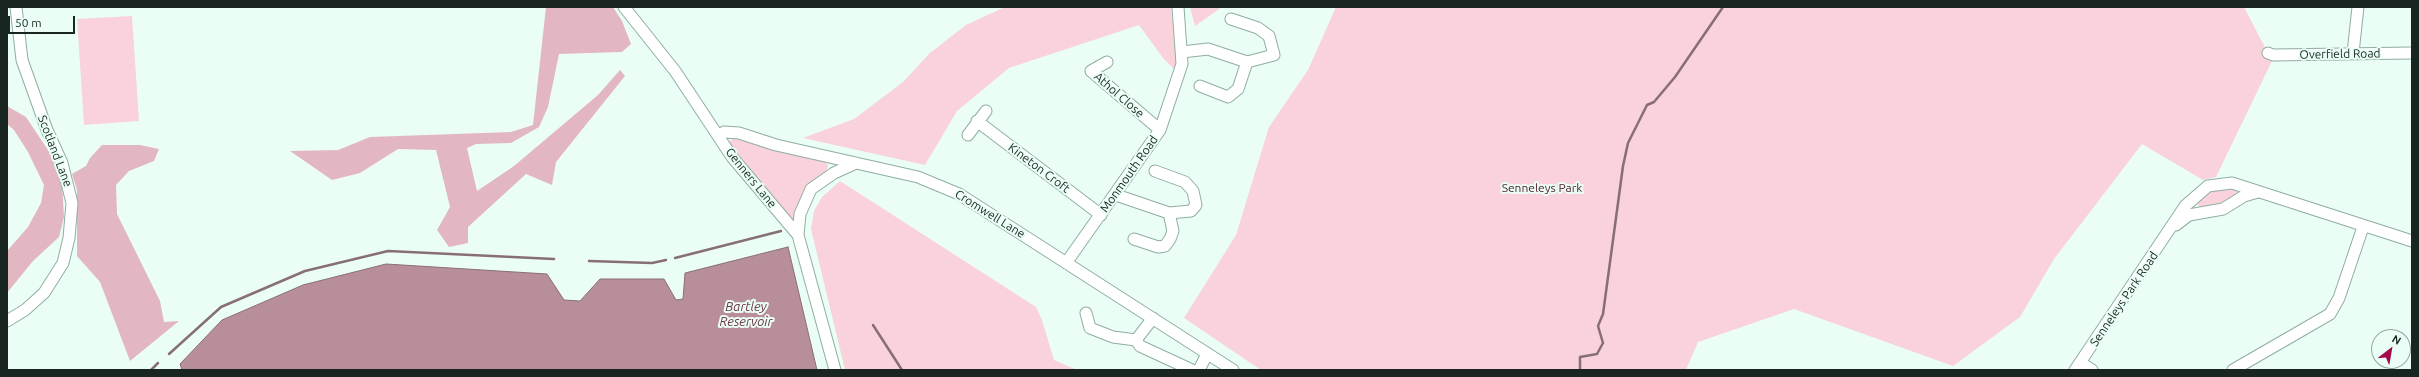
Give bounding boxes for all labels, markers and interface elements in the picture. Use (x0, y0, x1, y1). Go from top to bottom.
scale bar (10, 8, 77, 34)
text: 50 m (15, 16, 42, 29)
street label: Overfield Road (2299, 46, 2381, 62)
street label: Athol Close (1091, 69, 1147, 121)
street label: Scotland Lane (35, 113, 75, 189)
street label: Monmouth Road (1097, 133, 1161, 215)
street label: Kineton Croft (1005, 140, 1073, 196)
street label: Genners Lane (722, 145, 780, 211)
park label: Senneleys Park (1502, 181, 1582, 195)
street label: Cromwell Lane (952, 187, 1028, 241)
street label: Senneleys Park Road (2087, 249, 2161, 349)
water label: Bartley Reservoir (720, 299, 772, 330)
north arrow (2371, 329, 2411, 369)
text: N (2390, 332, 2403, 347)

